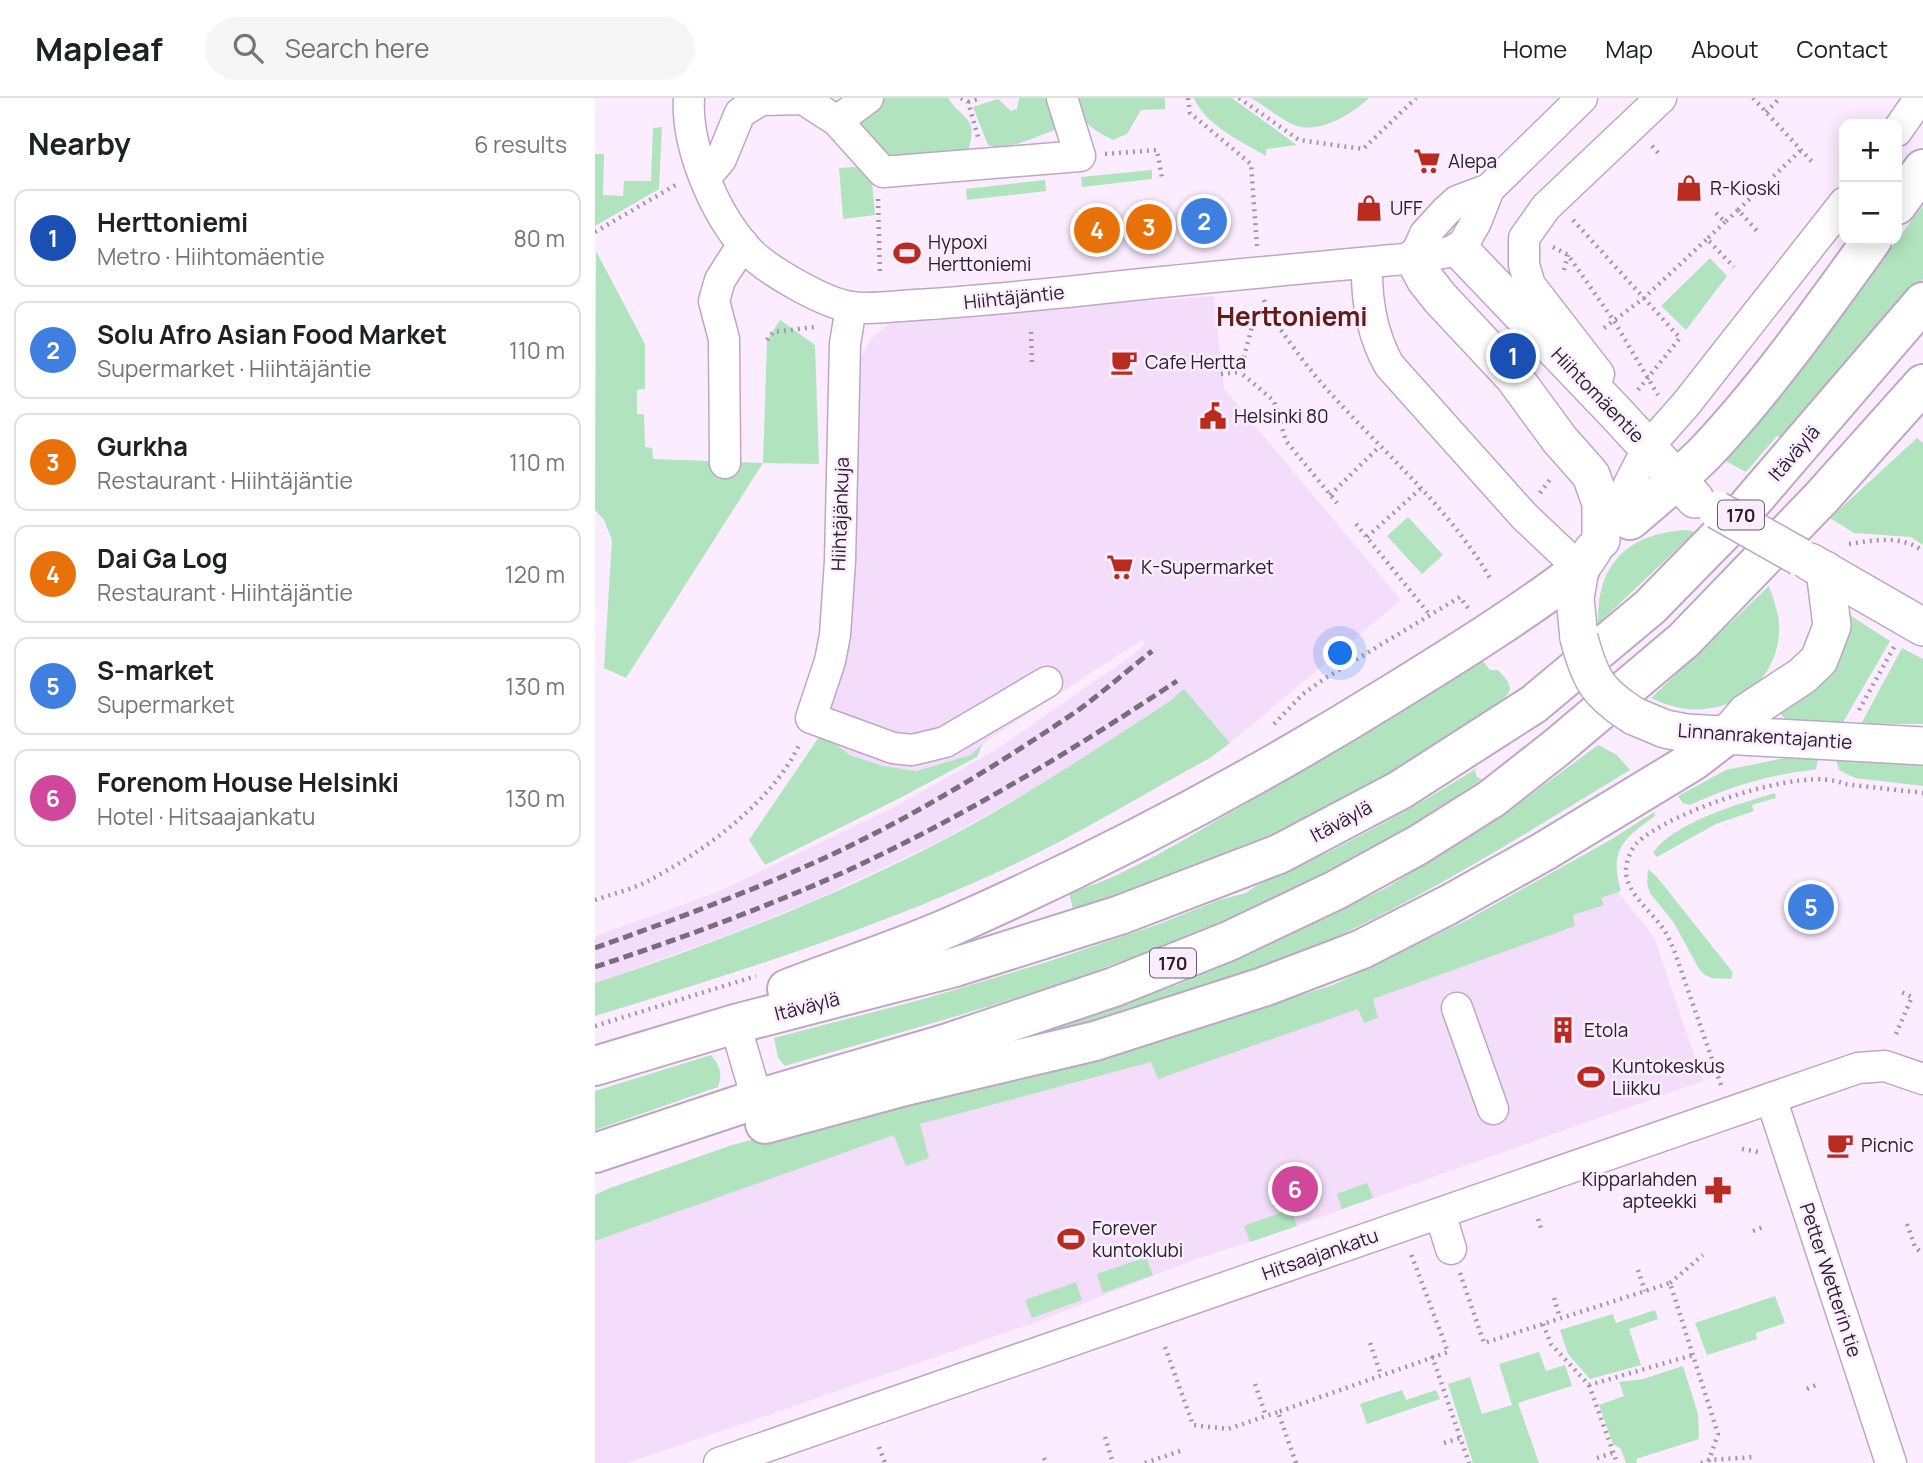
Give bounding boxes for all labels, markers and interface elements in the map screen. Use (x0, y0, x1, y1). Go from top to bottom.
search box (205, 17, 695, 80)
text: Mapleaf (35, 26, 163, 71)
icon: search (229, 29, 267, 67)
text: Search here (285, 30, 429, 66)
text: Home (1502, 32, 1567, 65)
text: Map (1605, 32, 1653, 65)
text: About (1691, 32, 1759, 65)
text: Contact (1797, 32, 1888, 65)
map controls (1839, 119, 1902, 245)
button: + (1839, 119, 1902, 182)
text: Nearby (28, 123, 131, 164)
text: 6 results (474, 128, 567, 160)
supermarket icon: Alepa (1412, 146, 1442, 176)
place label: Alepa (1448, 148, 1497, 174)
shop icon: R-Kioski (1674, 173, 1704, 203)
place label: R-Kioski (1710, 175, 1781, 201)
button: − (1839, 182, 1902, 245)
shop icon: UFF (1354, 193, 1384, 223)
pin: 2 (1181, 195, 1227, 247)
place label: UFF (1390, 195, 1423, 221)
pin: 3 (1126, 201, 1172, 253)
text: Herttoniemi (97, 204, 248, 240)
pin: 4 (1074, 204, 1120, 256)
text: 1 (48, 222, 58, 254)
text: 80 m (514, 222, 565, 254)
place label: Hypoxi Herttoniemi (928, 229, 1031, 277)
sports icon: Hypoxi Herttoniemi (892, 238, 922, 268)
text: Metro · Hiihtomäentie (97, 240, 325, 272)
street label: Hiihtäjäntie (962, 279, 1066, 315)
district label: Herttoniemi (1216, 298, 1368, 334)
text: Solu Afro Asian Food Market (97, 316, 447, 352)
pin: 1 (1490, 330, 1536, 382)
text: 2 (46, 334, 60, 366)
text: 110 m (509, 334, 565, 366)
street label: Hiihtomäentie (1546, 342, 1650, 448)
cafe icon: Cafe Hertta (1109, 347, 1139, 377)
place label: Cafe Hertta (1145, 349, 1246, 375)
text: Supermarket · Hiihtäjäntie (97, 352, 371, 384)
public building icon: Helsinki 80 (1198, 401, 1228, 431)
place label: Helsinki 80 (1234, 403, 1329, 429)
street label: Itäväylä (1762, 419, 1826, 487)
text: Gurkha (97, 428, 188, 464)
text: 3 (46, 446, 60, 478)
text: 110 m (509, 446, 565, 478)
street label: Hiihtäjänkuja (825, 457, 855, 571)
text: Restaurant · Hiihtäjäntie (97, 464, 353, 496)
road number: 170 (1718, 500, 1764, 530)
text: Dai Ga Log (97, 540, 228, 576)
supermarket icon: K-Supermarket (1105, 552, 1135, 582)
place label: K-Supermarket (1141, 554, 1274, 580)
text: 4 (46, 558, 60, 590)
text: 120 m (505, 558, 565, 590)
text: Restaurant · Hiihtäjäntie (97, 576, 353, 608)
your location (1323, 636, 1357, 670)
text: S-market (97, 652, 214, 688)
text: 5 (46, 670, 60, 702)
text: 130 m (505, 670, 565, 702)
text: Supermarket (97, 688, 235, 720)
street label: Linnanrakentajantie (1677, 717, 1853, 755)
text: Forenom House Helsinki (97, 764, 399, 800)
text: 6 (46, 782, 60, 814)
text: 130 m (505, 782, 565, 814)
street label: Itäväylä (1306, 794, 1376, 848)
text: Hotel · Hitsaajankatu (97, 800, 316, 832)
pin: 5 (1788, 881, 1834, 933)
road number: 170 (1150, 948, 1196, 978)
street label: Itäväylä (772, 985, 842, 1027)
building icon: Etola (1548, 1015, 1578, 1045)
place label: Etola (1584, 1017, 1628, 1043)
place label: Kuntokeskus Liikku (1612, 1053, 1725, 1101)
sports icon: Kuntokeskus Liikku (1576, 1062, 1606, 1092)
cafe icon: Picnic (1825, 1130, 1855, 1160)
place label: Picnic (1861, 1132, 1914, 1158)
pin: 6 (1272, 1163, 1318, 1215)
place label: Kipparlahden apteekki (1582, 1166, 1697, 1214)
pharmacy icon: Kipparlahden apteekki (1703, 1175, 1733, 1205)
street label: Petter Wetterin tie (1794, 1200, 1868, 1360)
place label: Forever kuntoklubi (1092, 1215, 1183, 1263)
street label: Hitsaajankatu (1258, 1222, 1382, 1286)
sports icon: Forever kuntoklubi (1056, 1224, 1086, 1254)

